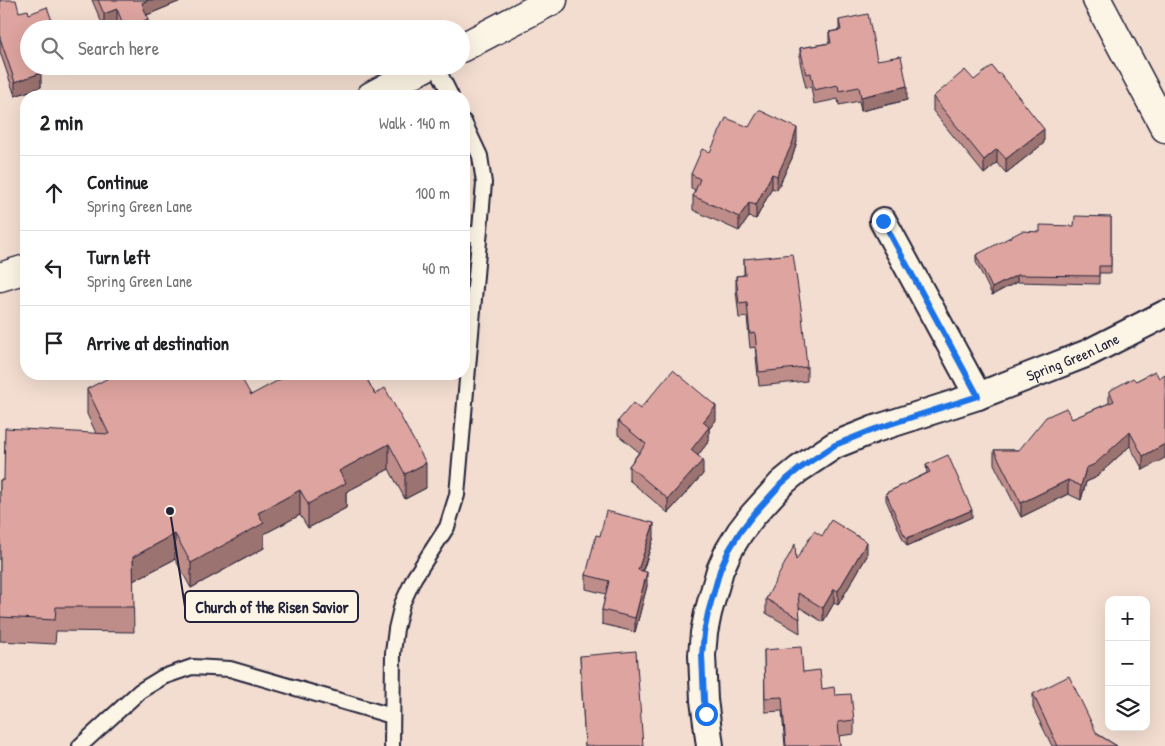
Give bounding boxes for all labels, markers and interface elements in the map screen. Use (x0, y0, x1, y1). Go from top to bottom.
search box (20, 20, 470, 75)
icon: search (38, 34, 66, 62)
text: Search here (78, 35, 159, 61)
text: 2 min (40, 108, 83, 137)
text: Walk · 140 m (379, 112, 450, 134)
text: Continue (87, 169, 148, 195)
icon: ahead (40, 179, 68, 207)
text: 100 m (415, 182, 450, 204)
text: Spring Green Lane (87, 195, 192, 217)
route end (872, 210, 895, 233)
text: Turn left (87, 244, 150, 270)
icon: left (40, 254, 68, 282)
text: 40 m (422, 257, 450, 279)
text: Spring Green Lane (87, 270, 192, 292)
street label: Spring Green Lane (1023, 328, 1123, 386)
icon: arrive (40, 329, 68, 357)
text: Arrive at destination (87, 330, 229, 356)
callout: Church of the Risen Savior (185, 591, 358, 622)
text: Church of the Risen Savior (195, 596, 349, 618)
map controls (1105, 596, 1150, 731)
button: + (1105, 596, 1150, 641)
button: − (1105, 641, 1150, 686)
button: layers (1105, 686, 1150, 731)
route start (695, 703, 718, 726)

